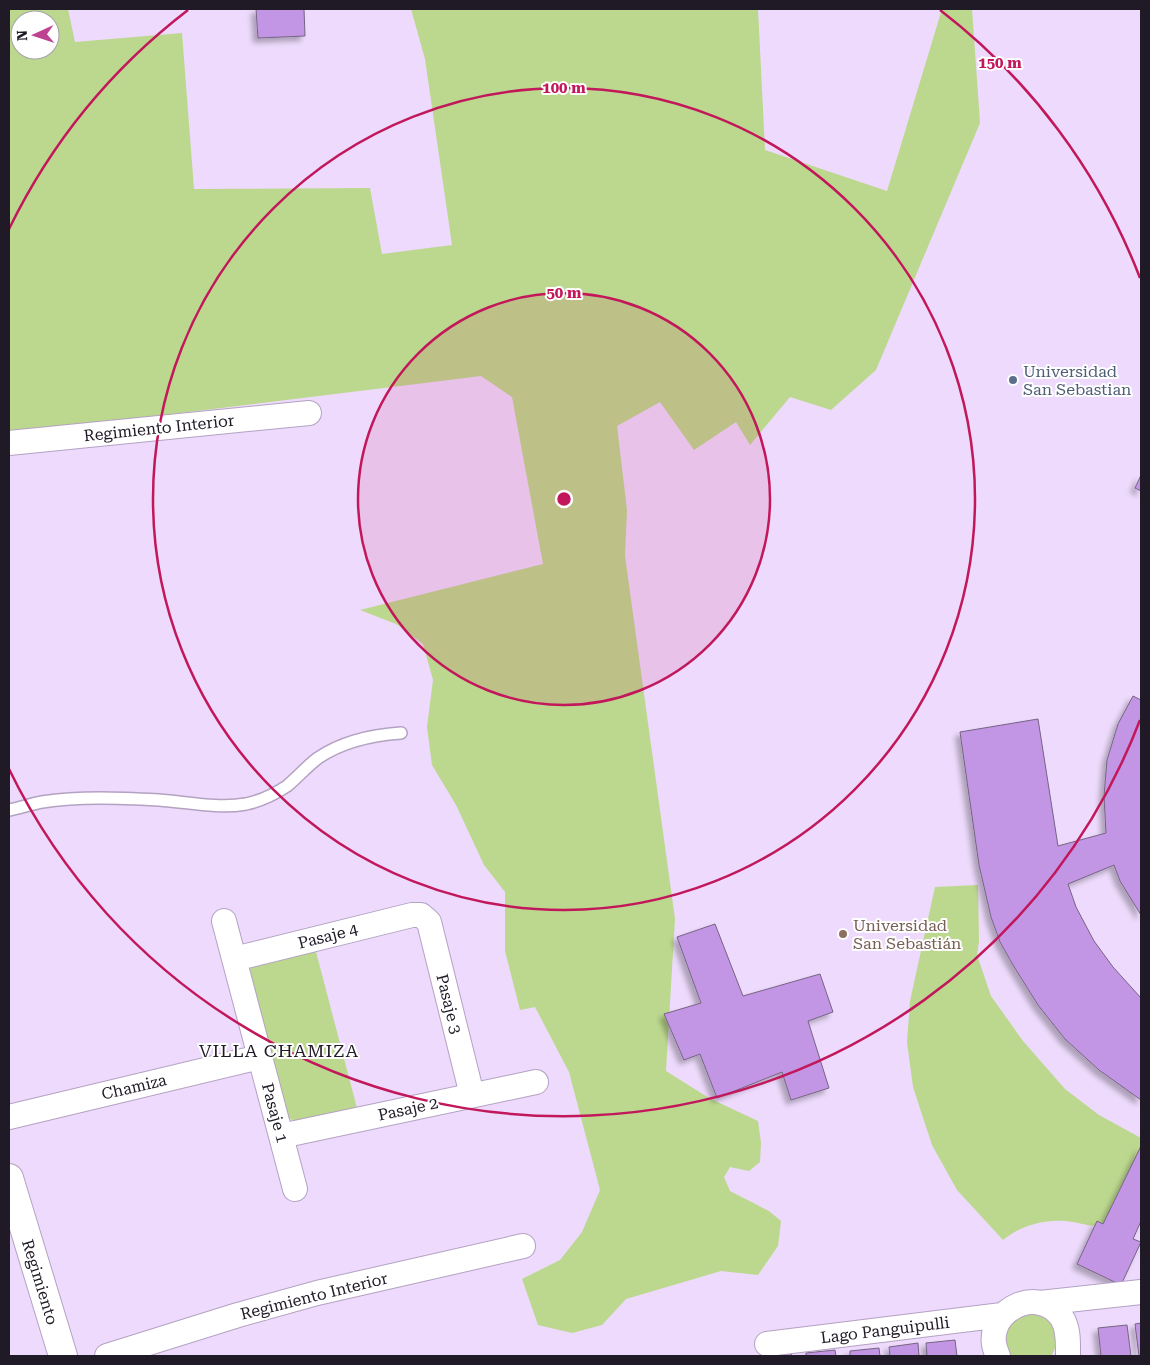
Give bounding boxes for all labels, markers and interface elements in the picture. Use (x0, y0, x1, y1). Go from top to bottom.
north arrow (10, 10, 60, 60)
text: N (14, 30, 30, 41)
text: 150 m (978, 54, 1022, 72)
text: 100 m (542, 79, 586, 97)
text: 50 m (546, 284, 582, 302)
place label: Universidad San Sebastian (1023, 362, 1131, 399)
marker: Universidad San Sebastian (1007, 374, 1019, 386)
street label: Regimiento Interior (83, 411, 236, 445)
centre of rings (555, 490, 573, 508)
place label: Universidad San Sebastián (853, 916, 961, 953)
street label: Pasaje 4 (296, 919, 360, 953)
marker: Universidad San Sebastián (837, 928, 849, 940)
street label: Pasaje 3 (432, 972, 466, 1036)
district label: VILLA CHAMIZA (199, 1040, 359, 1061)
street label: Chamiza (100, 1070, 169, 1104)
street label: Pasaje 1 (258, 1081, 292, 1145)
street label: Pasaje 2 (376, 1093, 440, 1125)
street label: Regimiento (18, 1237, 62, 1327)
street label: Regimiento Interior (238, 1268, 390, 1324)
street label: Lago Panguipulli (819, 1313, 951, 1347)

